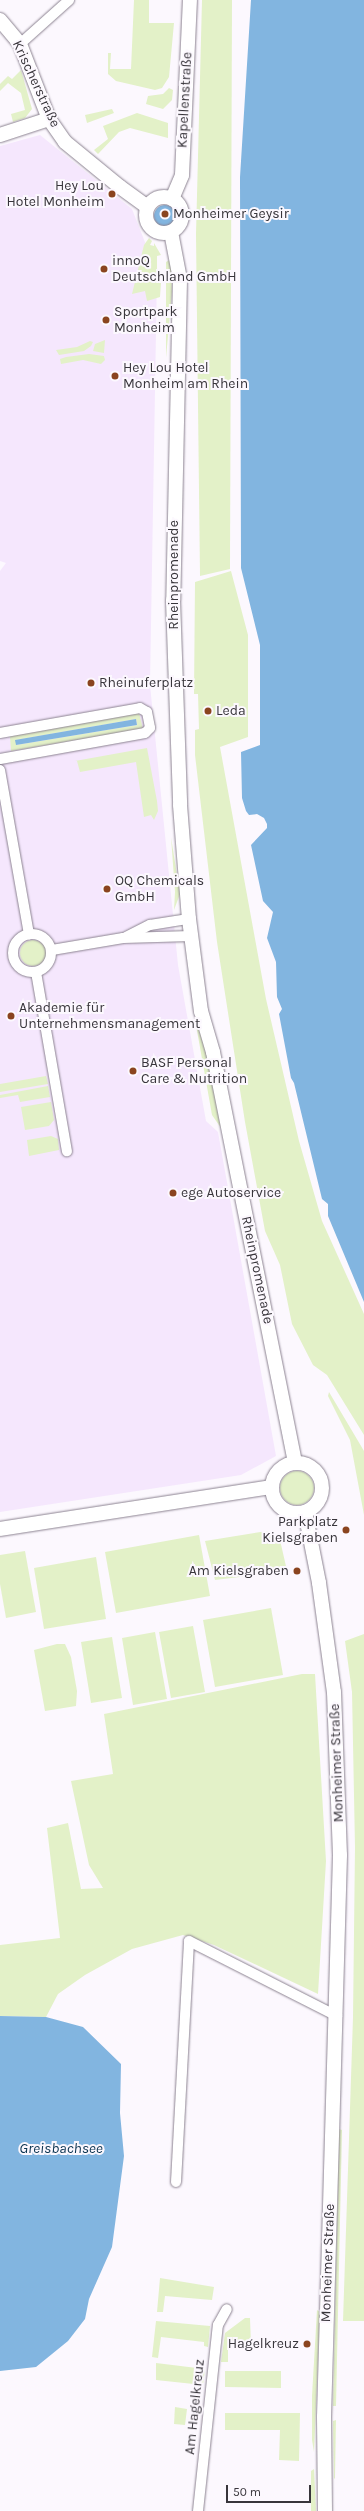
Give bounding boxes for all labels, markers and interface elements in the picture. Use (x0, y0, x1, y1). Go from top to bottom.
street label: Krischerstraße (8, 38, 64, 130)
street label: Kapellenstraße (174, 52, 196, 148)
place label: Hey Lou Hotel Monheim (6, 178, 104, 210)
marker: Hey Lou Hotel Monheim (107, 189, 117, 199)
place label: Monheimer Geysir (173, 206, 289, 222)
marker: Monheimer Geysir (160, 209, 170, 219)
place label: innoQ Deutschland GmbH (112, 253, 237, 286)
marker: innoQ Deutschland GmbH (99, 264, 109, 274)
place label: Sportpark Monheim (114, 304, 177, 336)
marker: Sportpark Monheim (101, 315, 111, 325)
place label: Hey Lou Hotel Monheim am Rhein (123, 360, 248, 392)
marker: Hey Lou Hotel Monheim am Rhein (110, 371, 120, 381)
street label: Rheinpromenade (166, 520, 182, 630)
place label: Rheinuferplatz (99, 675, 193, 691)
marker: Rheinuferplatz (86, 678, 96, 688)
place label: Leda (216, 703, 246, 719)
marker: Leda (203, 706, 213, 716)
place label: OQ Chemicals GmbH (115, 873, 204, 906)
marker: OQ Chemicals GmbH (102, 884, 112, 894)
place label: Akademie für Unternehmensmanagement (19, 1000, 200, 1032)
marker: Akademie für Unternehmensmanagement (6, 1011, 16, 1021)
place label: BASF Personal Care & Nutrition (141, 1055, 247, 1088)
marker: BASF Personal Care & Nutrition (128, 1066, 138, 1076)
place label: ege Autoservice (181, 1185, 281, 1201)
marker: ege Autoservice (168, 1188, 178, 1198)
street label: Rheinpromenade (237, 1215, 277, 1325)
place label: Parkplatz Kielsgraben (262, 1514, 338, 1546)
marker: Parkplatz Kielsgraben (341, 1525, 351, 1535)
place label: Am Kielsgraben (189, 1563, 289, 1579)
marker: Am Kielsgraben (292, 1566, 302, 1576)
street label: Monheimer Straße (327, 1703, 347, 1823)
water label: Greisbachsee (19, 2140, 103, 2158)
street label: Monheimer Straße (318, 2203, 338, 2323)
place label: Hagelkreuz (228, 2336, 299, 2352)
marker: Hagelkreuz (302, 2339, 312, 2349)
street label: Am Hagelkreuz (182, 2358, 208, 2456)
scale bar (228, 2477, 313, 2503)
text: 50 m (233, 2485, 261, 2499)

